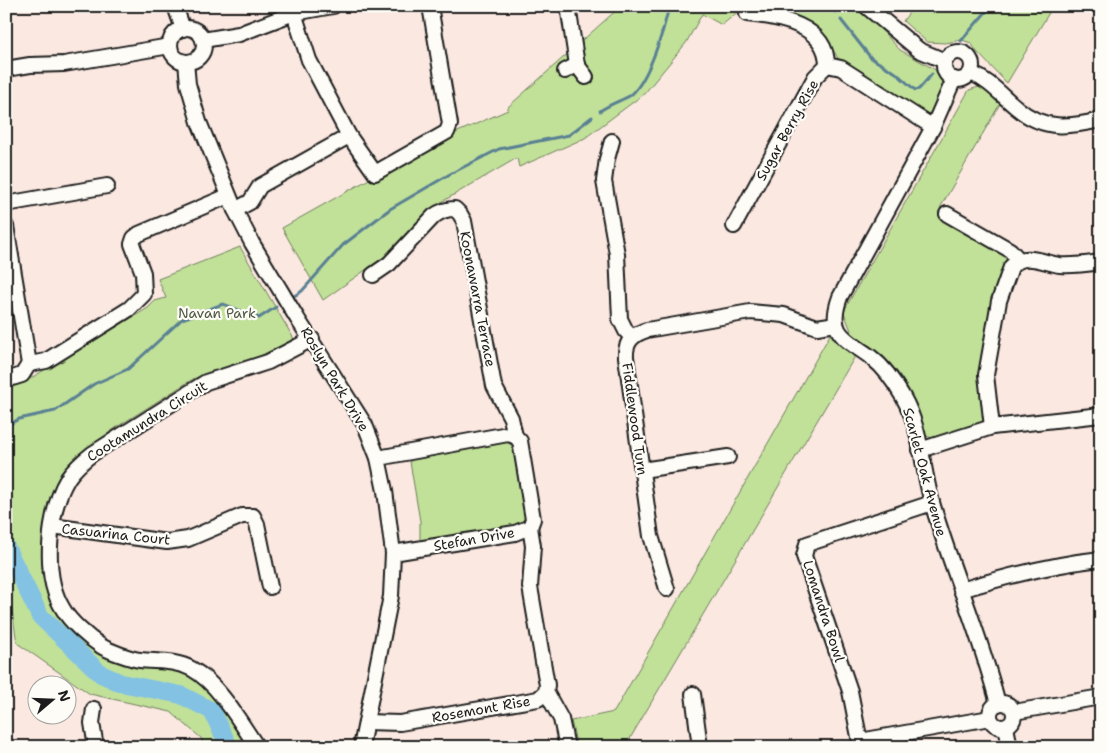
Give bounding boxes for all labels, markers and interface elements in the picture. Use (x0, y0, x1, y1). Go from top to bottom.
street label: Sugar Berry Rise (752, 76, 822, 184)
street label: Koonawarra Terrace (456, 230, 500, 368)
park label: Navan Park (178, 304, 256, 322)
street label: Roslyn Park Drive (297, 323, 373, 435)
street label: Fiddlewood Turn (618, 362, 652, 477)
street label: Cootamundra Circuit (83, 377, 211, 465)
street label: Scarlet Oak Avenue (899, 406, 951, 539)
street label: Casuarina Court (61, 519, 171, 549)
street label: Stefan Drive (432, 523, 516, 555)
street label: Lomandra Bowl (799, 558, 849, 665)
north arrow (28, 676, 78, 726)
text: N (54, 688, 75, 704)
street label: Rosemont Rise (430, 691, 532, 727)

